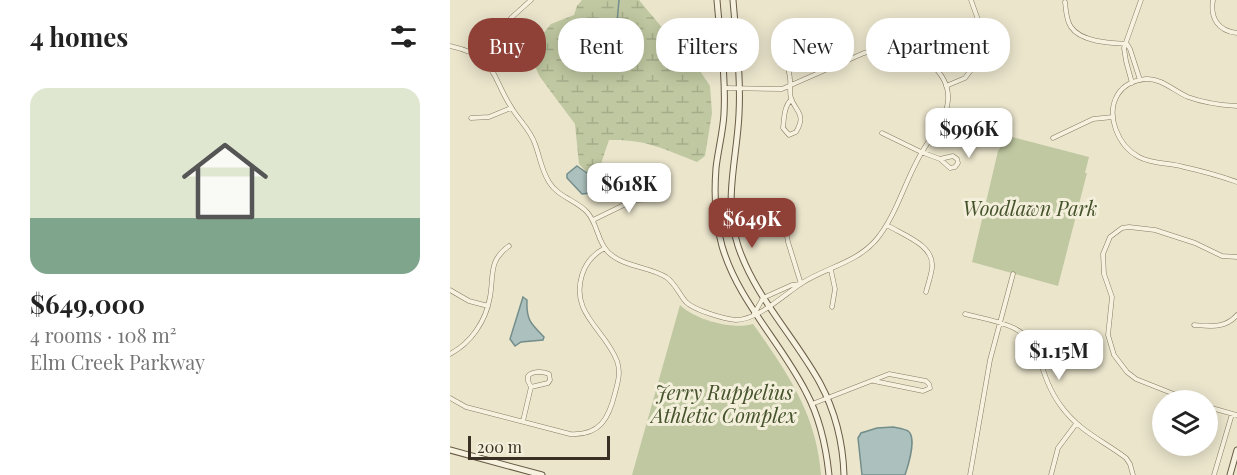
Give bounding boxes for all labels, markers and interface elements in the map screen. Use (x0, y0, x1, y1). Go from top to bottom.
chip: Buy (468, 18, 546, 72)
chip: Rent (558, 18, 644, 72)
chip: Filters (656, 18, 759, 72)
chip: New (771, 18, 854, 72)
chip: Apartment (866, 18, 1010, 72)
text: 4 homes (30, 19, 128, 54)
icon: filters (387, 20, 420, 53)
pin: $996K (927, 108, 1011, 159)
text: $996K (939, 114, 999, 141)
icon: home (171, 127, 279, 235)
pin: $618K (587, 163, 671, 214)
text: $618K (601, 169, 657, 196)
park label: Woodlawn Park (963, 194, 1097, 221)
pin: $649K (710, 198, 794, 249)
text: $649K (723, 204, 781, 231)
text: $649,000 (30, 286, 145, 321)
text: 4 rooms · 108 m² (30, 321, 177, 348)
pin: $1.15M (1010, 330, 1108, 381)
text: $1.15M (1029, 336, 1089, 363)
text: Elm Creek Parkway (30, 348, 205, 375)
park label: Jerry Ruppelius Athletic Complex (649, 378, 797, 428)
map controls (1152, 390, 1218, 456)
button: layers (1152, 390, 1218, 456)
scale bar (468, 433, 610, 460)
text: 200 m (477, 436, 522, 457)

